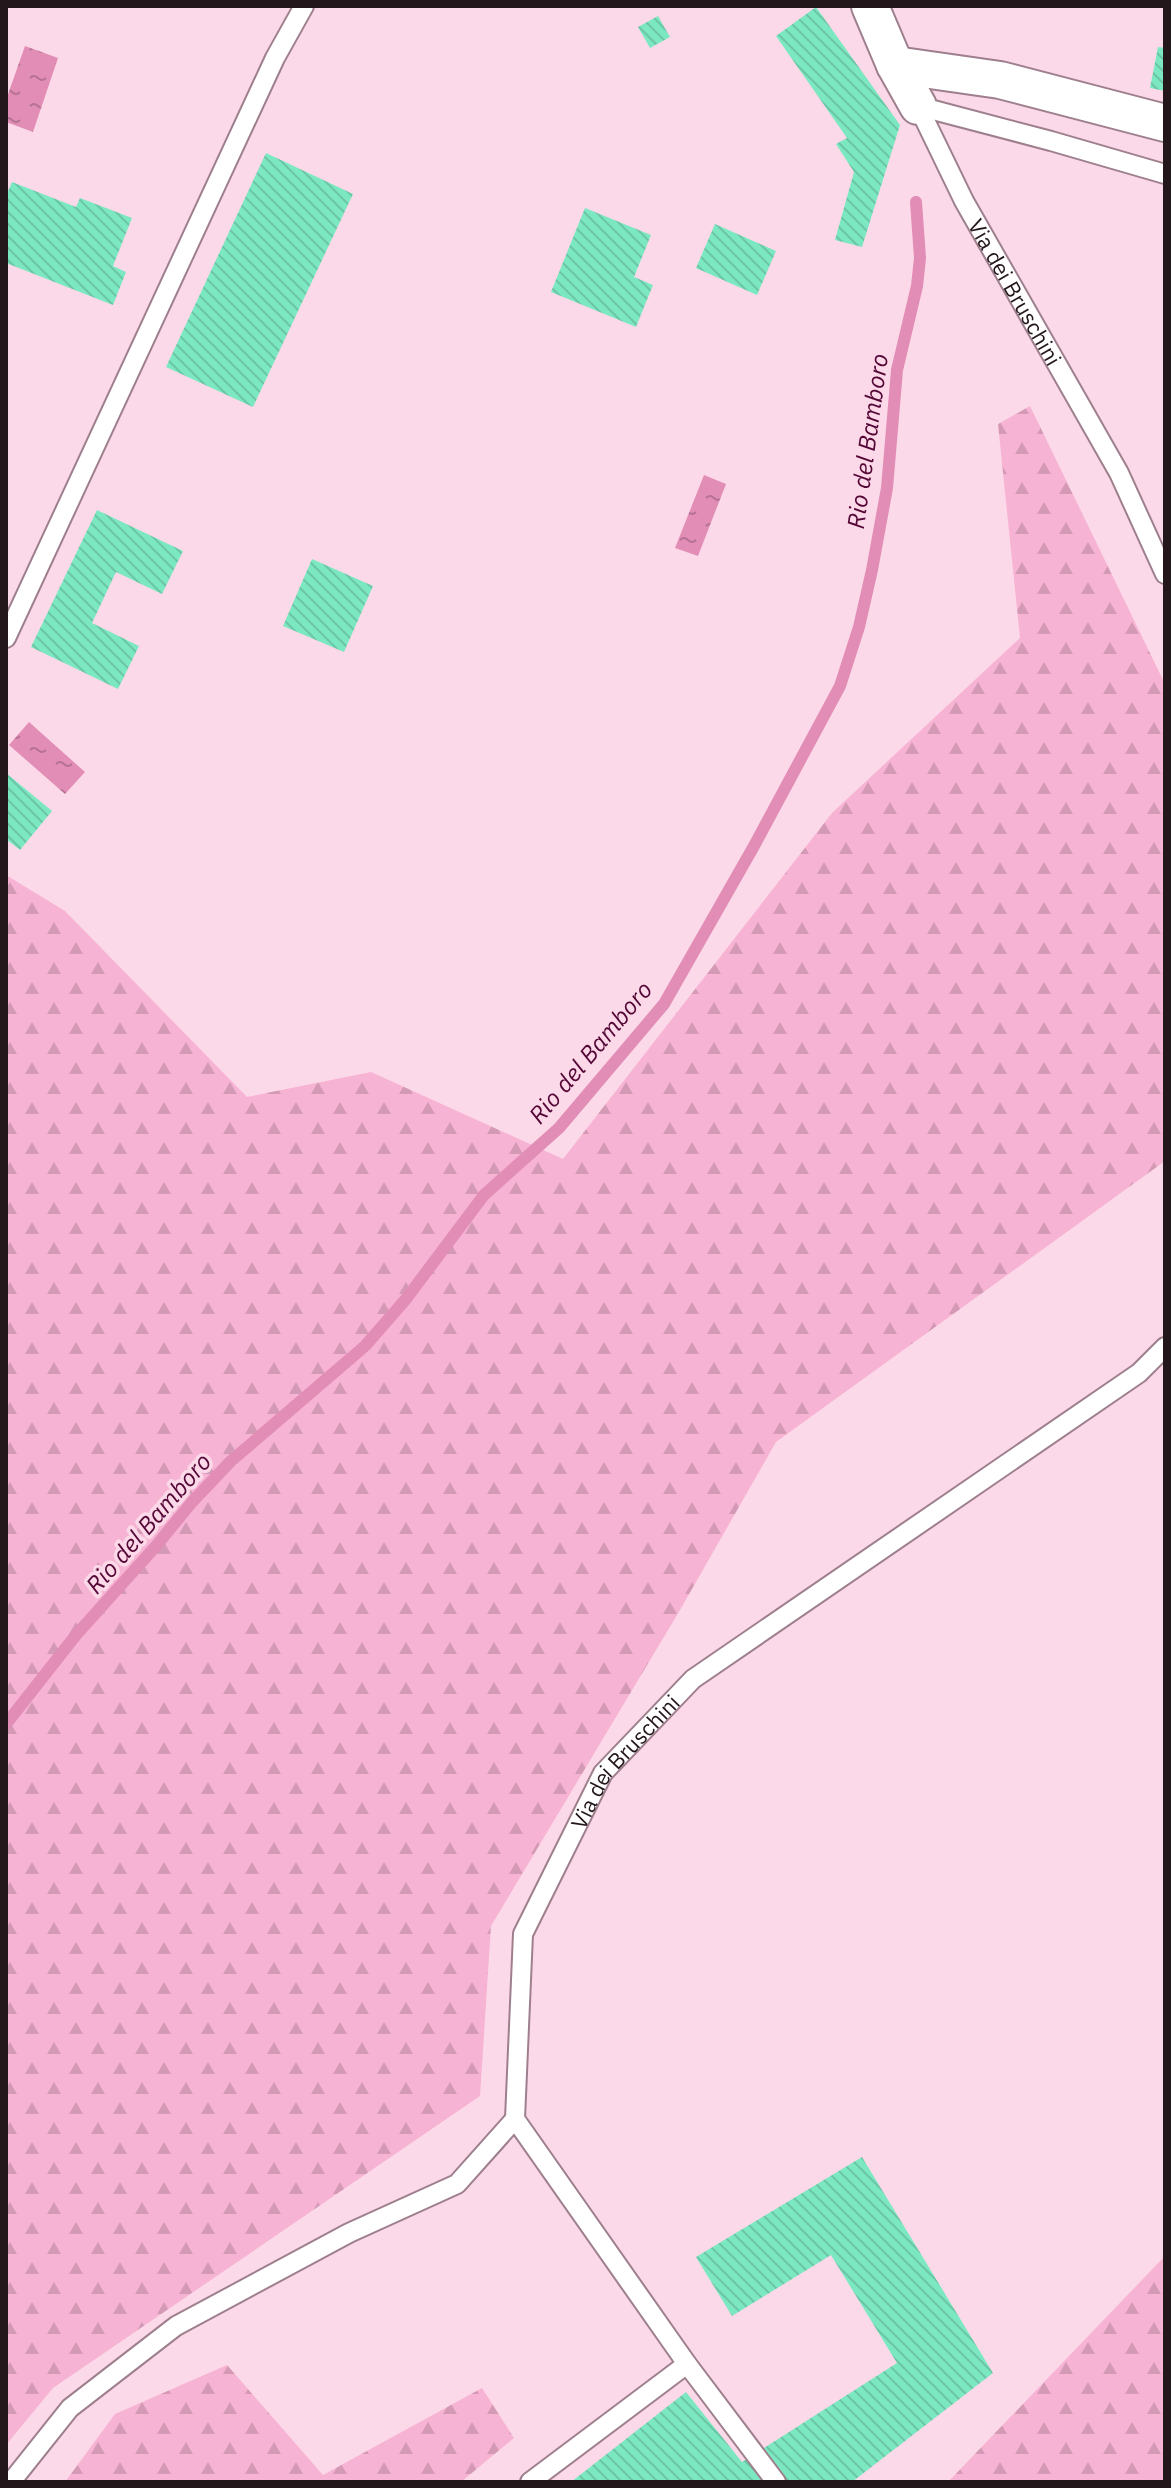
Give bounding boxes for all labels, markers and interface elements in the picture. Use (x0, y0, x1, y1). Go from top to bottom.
street label: Via dei Bruschini (962, 213, 1069, 370)
water label: Rio del Bamboro (839, 351, 895, 531)
water label: Rio del Bamboro (521, 974, 659, 1130)
water label: Rio del Bamboro (78, 1446, 218, 1600)
street label: Via dei Bruschini (563, 1688, 685, 1833)

